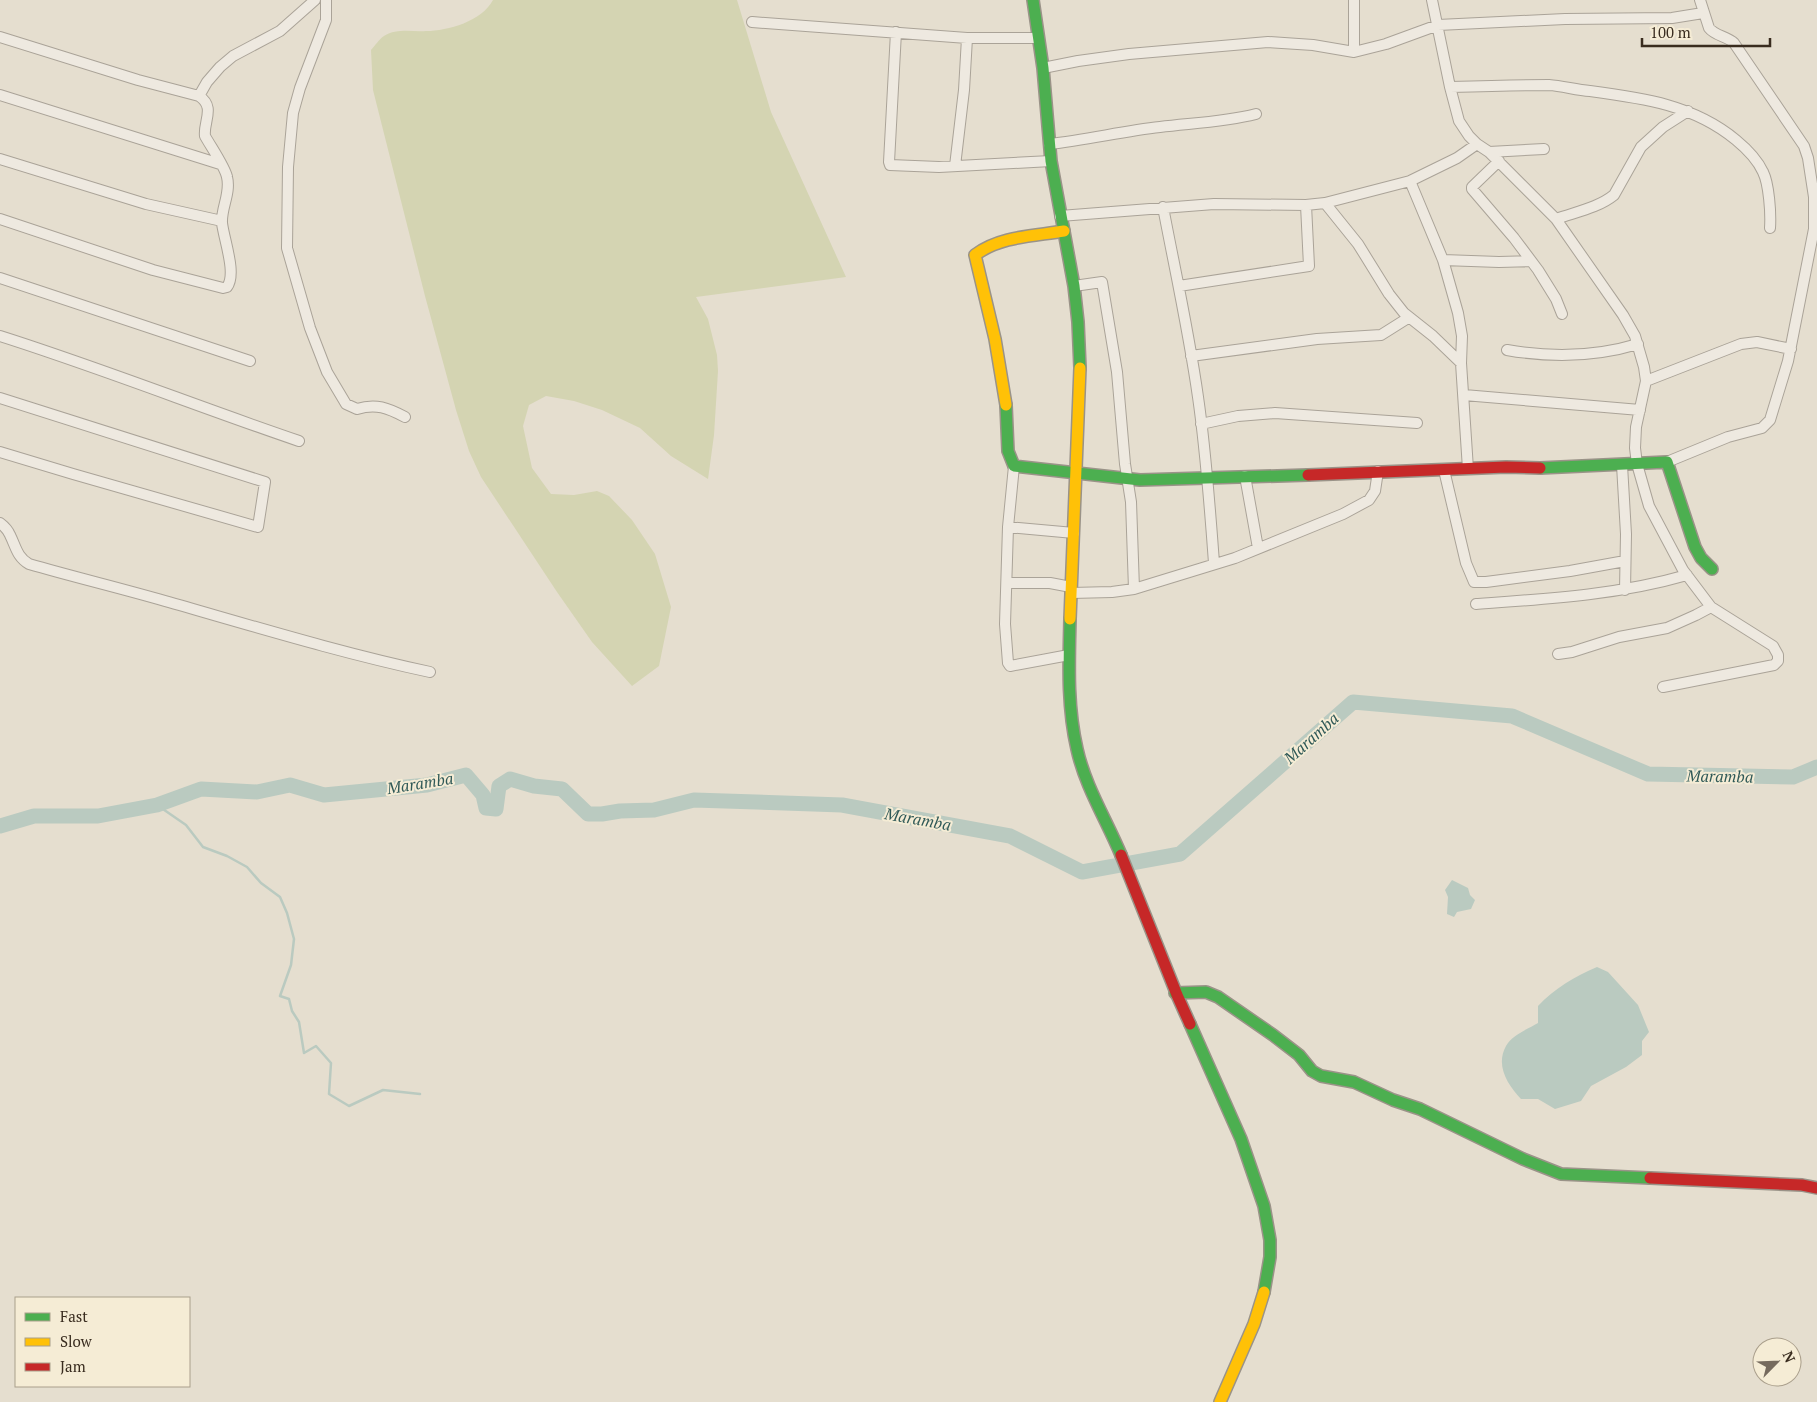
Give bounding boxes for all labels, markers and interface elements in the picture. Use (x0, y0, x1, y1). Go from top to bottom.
scale bar (1642, 15, 1770, 47)
text: 100 m (1650, 22, 1691, 42)
water label: Maramba (1278, 707, 1343, 769)
water label: Maramba (1685, 764, 1754, 788)
water label: Maramba (384, 767, 455, 799)
water label: Maramba (882, 802, 953, 836)
legend (15, 1297, 190, 1387)
text: Fast (60, 1306, 88, 1326)
text: Slow (60, 1331, 93, 1351)
north arrow (1752, 1337, 1802, 1387)
text: N (1778, 1348, 1800, 1366)
text: Jam (60, 1356, 86, 1376)

